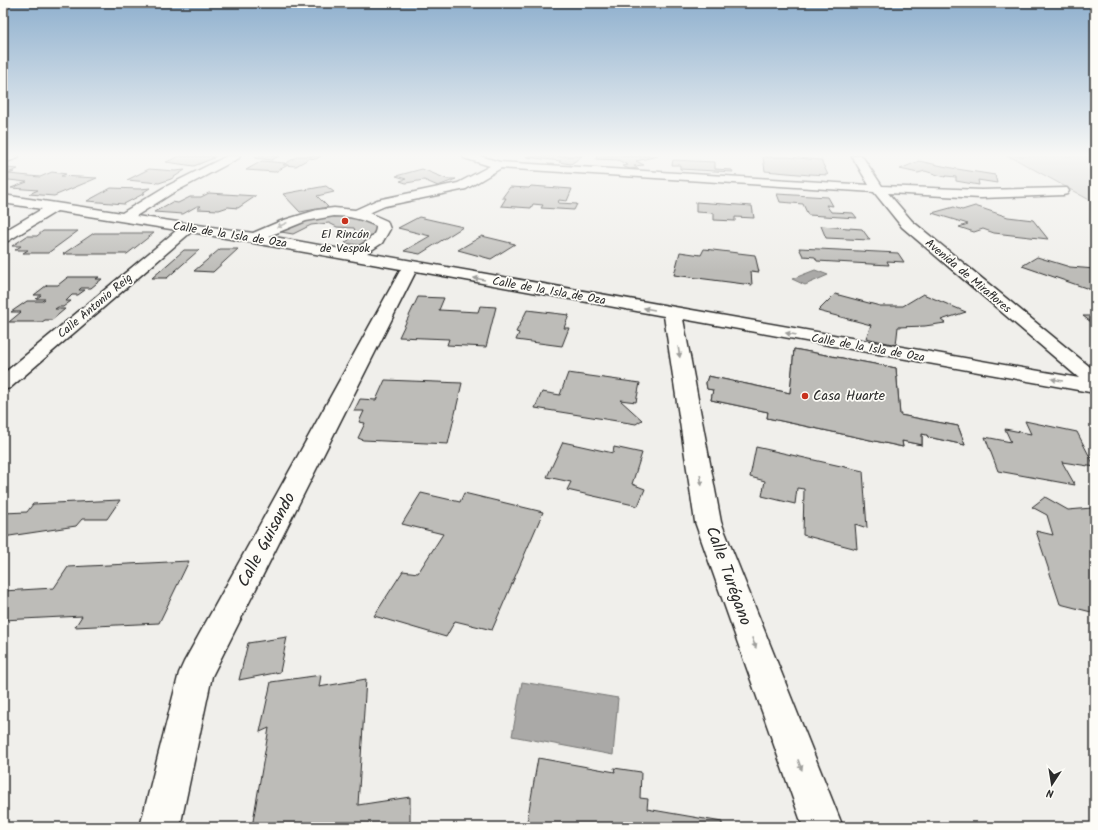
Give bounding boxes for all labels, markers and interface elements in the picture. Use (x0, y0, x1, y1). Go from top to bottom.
marker: El Rincón de Vespok (340, 216, 350, 226)
street label: Calle de la Isla de Oza (172, 217, 289, 253)
one-way arrow (276, 222, 287, 228)
place label: El Rincón de Vespok (320, 225, 370, 258)
street label: Avenida de Miraflores (921, 234, 1015, 318)
street label: Calle Antonio Reig (53, 269, 137, 343)
street label: Calle de la Isla de Oza (491, 272, 608, 310)
one-way arrow (473, 276, 486, 282)
one-way arrow (643, 306, 655, 312)
street label: Calle de la Isla de Oza (810, 329, 927, 367)
one-way arrow (784, 331, 797, 337)
one-way arrow (676, 346, 682, 358)
one-way arrow (1050, 377, 1063, 383)
place label: Casa Huarte (813, 385, 886, 407)
marker: Casa Huarte (800, 391, 810, 401)
one-way arrow (698, 474, 704, 486)
street label: Calle Guisando (231, 487, 303, 592)
street label: Calle Turégano (698, 522, 759, 630)
one-way arrow (751, 638, 757, 650)
one-way arrow (797, 759, 803, 771)
north arrow (1032, 764, 1072, 804)
text: N (1045, 783, 1055, 802)

